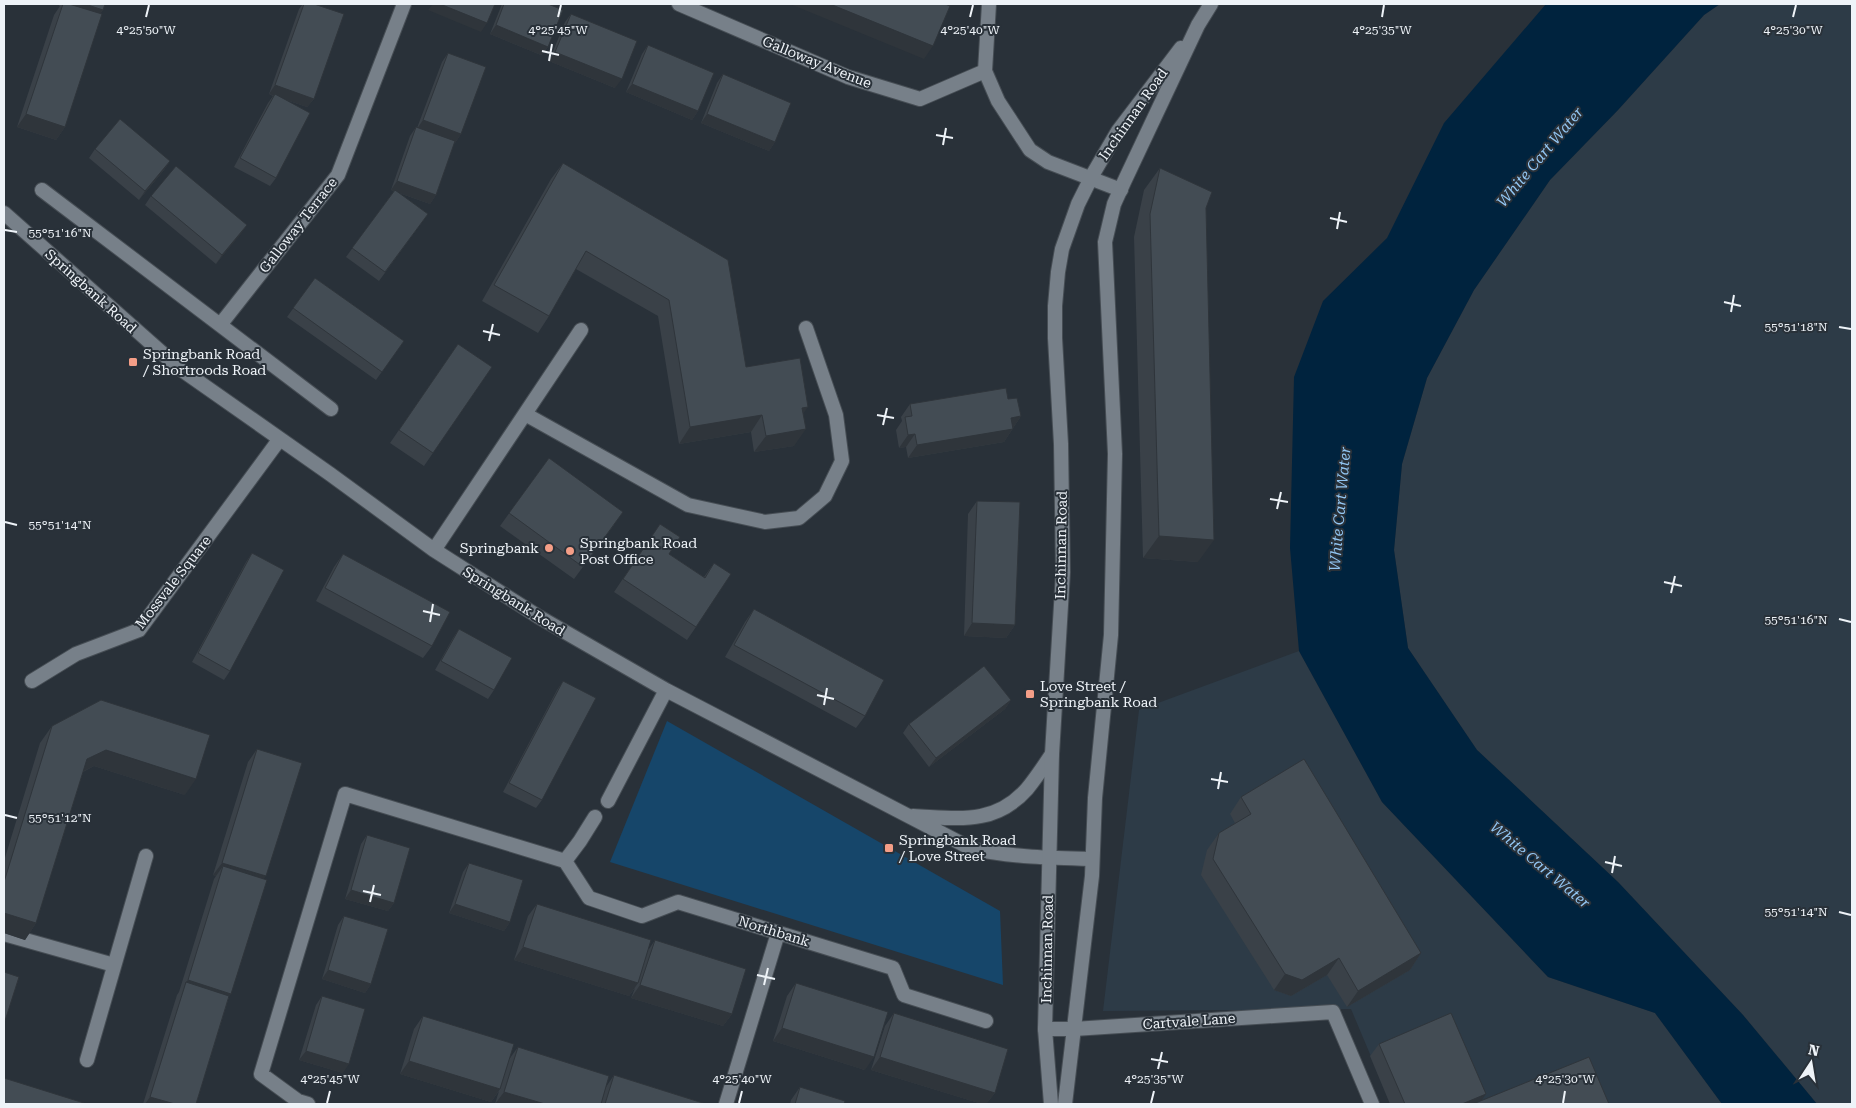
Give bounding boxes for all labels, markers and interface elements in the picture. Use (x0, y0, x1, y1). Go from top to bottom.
text: 4°25'50"W (116, 23, 176, 37)
text: 4°25'45"W (528, 23, 588, 37)
text: 4°25'40"W (940, 23, 1000, 37)
text: 4°25'35"W (1352, 23, 1412, 37)
text: 4°25'30"W (1763, 23, 1823, 37)
street label: Galloway Avenue (760, 33, 874, 91)
street label: Inchinnan Road (1095, 65, 1171, 163)
water label: White Cart Water (1493, 103, 1587, 211)
street label: Galloway Terrace (256, 174, 340, 276)
text: 55°51'16"N (28, 226, 92, 240)
street label: Springbank Road (42, 246, 140, 336)
text: 55°51'18"N (1764, 320, 1828, 334)
place label: Springbank Road / Shortroods Road (142, 346, 266, 378)
marker: Springbank Road / Shortroods Road (127, 356, 139, 368)
water label: White Cart Water (1326, 445, 1354, 572)
street label: Inchinnan Road (1052, 491, 1070, 599)
text: 55°51'14"N (28, 518, 92, 532)
street label: Mossvale Square (132, 532, 214, 632)
place label: Springbank Road Post Office (580, 535, 697, 567)
place label: Springbank (460, 540, 539, 556)
marker: Springbank (543, 542, 555, 554)
marker: Springbank Road Post Office (564, 545, 576, 557)
street label: Springbank Road (460, 563, 568, 639)
text: 55°51'16"N (1764, 613, 1828, 627)
place label: Love Street / Springbank Road (1040, 678, 1157, 710)
marker: Love Street / Springbank Road (1024, 688, 1036, 700)
text: 55°51'12"N (28, 811, 92, 825)
water label: White Cart Water (1486, 818, 1594, 912)
place label: Springbank Road / Love Street (898, 832, 1016, 864)
marker: Springbank Road / Love Street (883, 842, 895, 854)
street label: Inchinnan Road (1038, 895, 1056, 1003)
text: 55°51'14"N (1764, 905, 1828, 919)
street label: Northbank (736, 913, 812, 949)
street label: Cartvale Lane (1142, 1010, 1236, 1032)
north arrow (1786, 1038, 1836, 1088)
text: N (1807, 1041, 1821, 1059)
text: 4°25'45"W (300, 1072, 360, 1086)
text: 4°25'40"W (712, 1072, 772, 1086)
text: 4°25'35"W (1124, 1072, 1184, 1086)
text: 4°25'30"W (1535, 1072, 1595, 1086)

